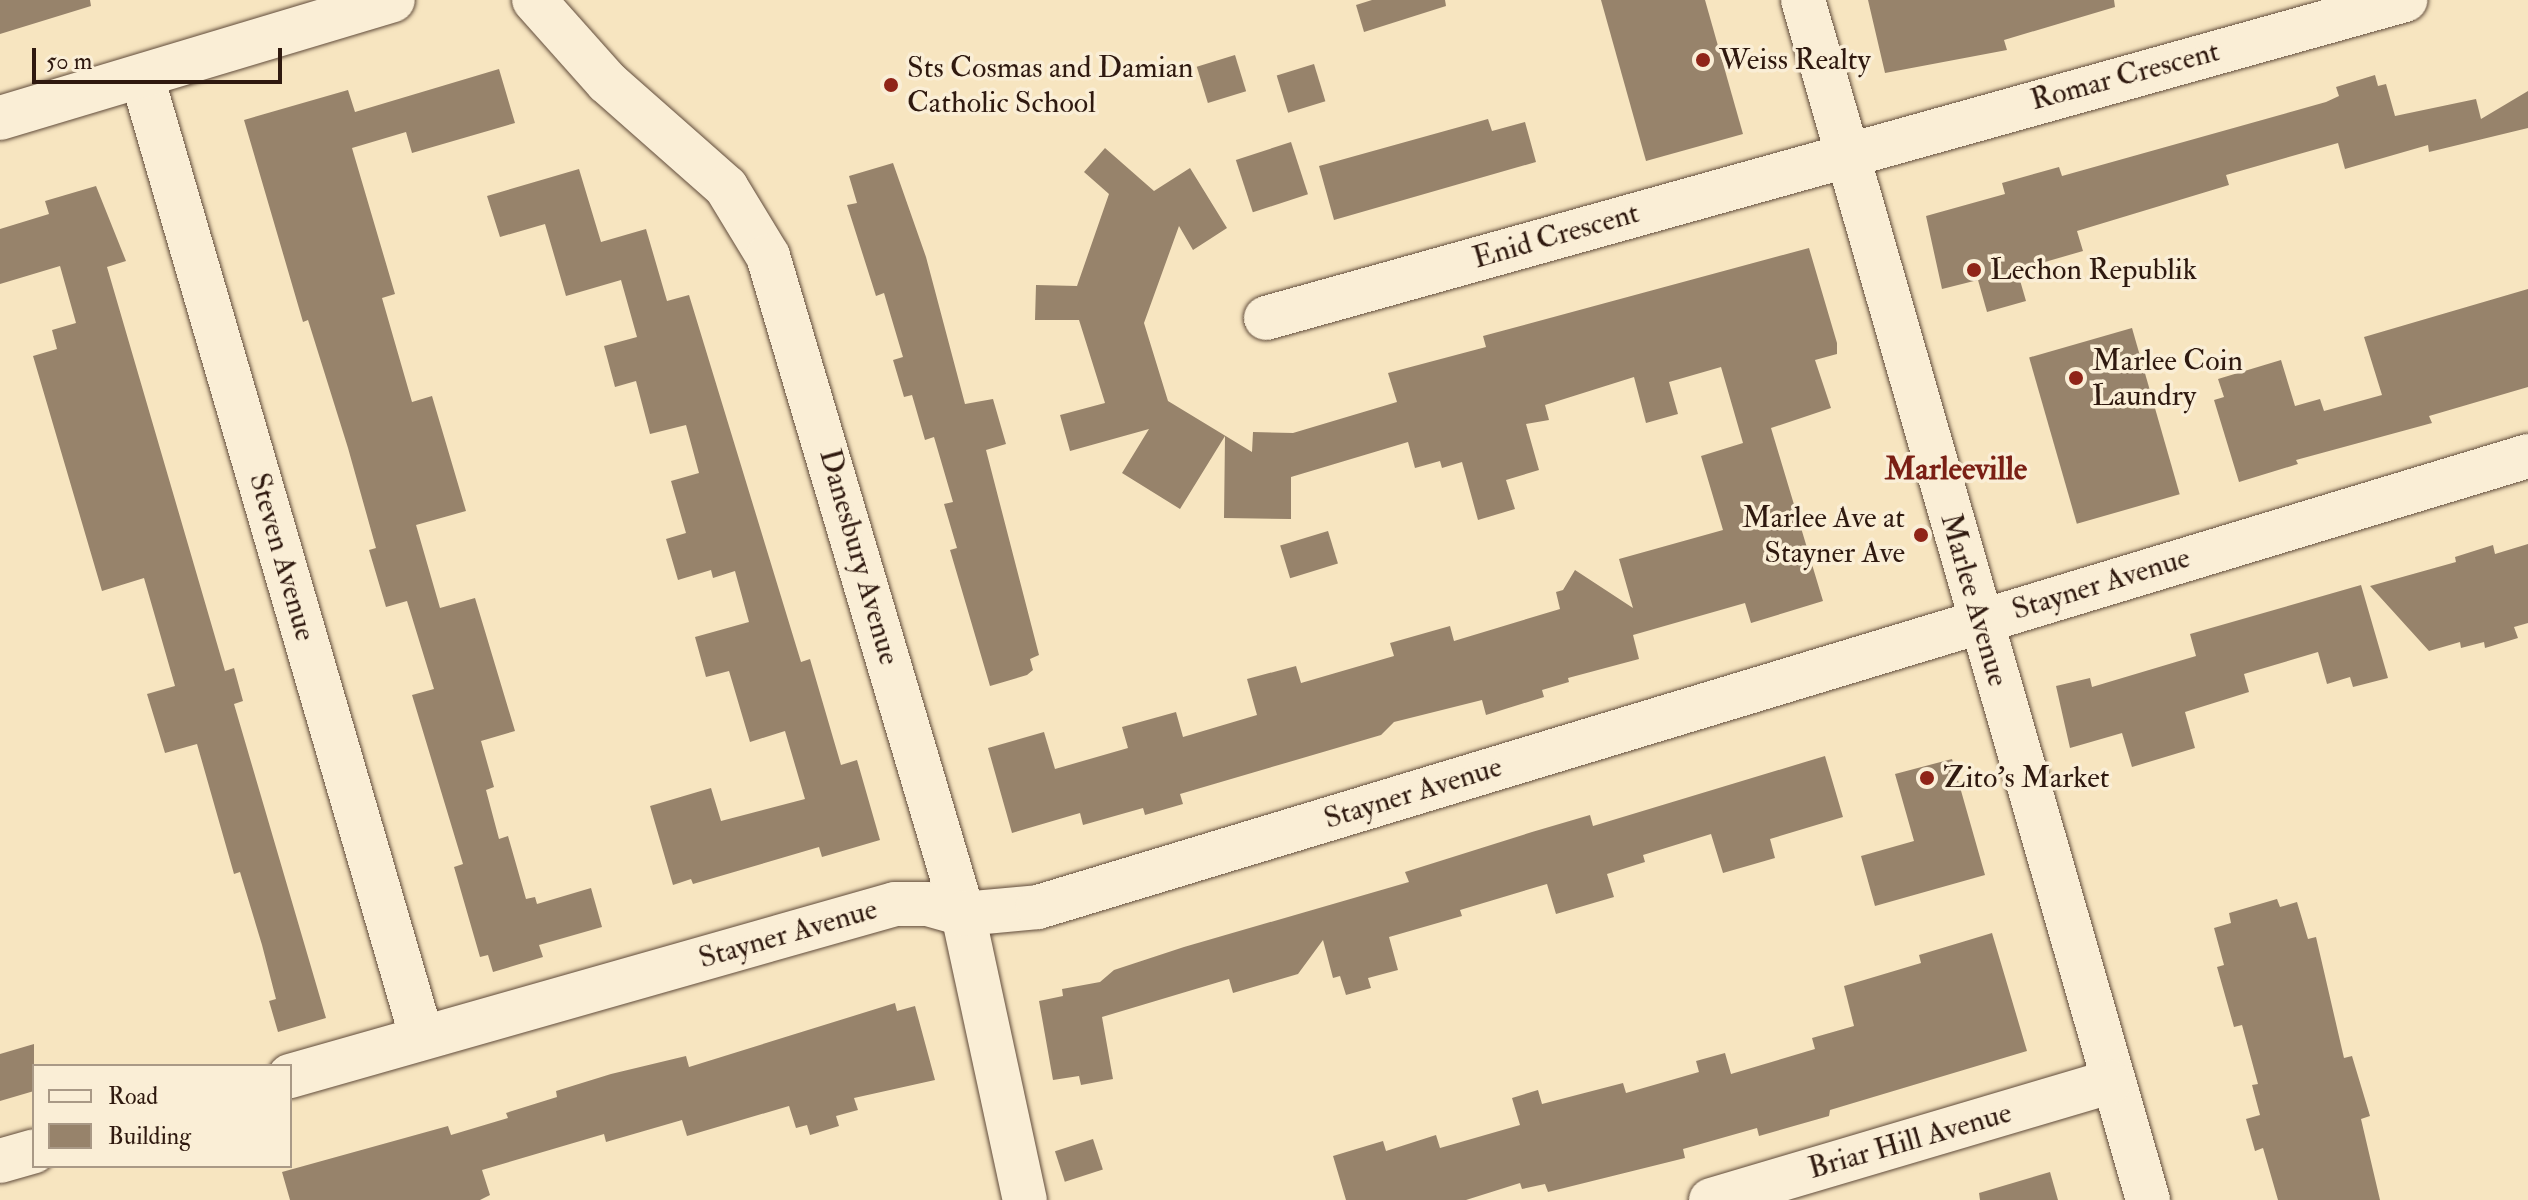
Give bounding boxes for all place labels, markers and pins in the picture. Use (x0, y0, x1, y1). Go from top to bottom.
place label: Weiss Realty (1719, 42, 1871, 78)
place label: Sts Cosmas and Damian Catholic School (907, 50, 1194, 120)
marker: Weiss Realty (1694, 51, 1712, 69)
marker: Sts Cosmas and Damian Catholic School (882, 76, 900, 94)
place label: Lechon Republik (1990, 252, 2197, 288)
marker: Lechon Republik (1965, 261, 1983, 279)
place label: Marlee Coin Laundry (2092, 343, 2243, 414)
marker: Marlee Coin Laundry (2067, 369, 2085, 387)
place label: Marlee Ave at Stayner Ave (1742, 500, 1905, 570)
marker: Marlee Ave at Stayner Ave (1912, 526, 1930, 544)
place label: Zito's Market (1943, 760, 2110, 796)
marker: Zito's Market (1918, 769, 1936, 787)

